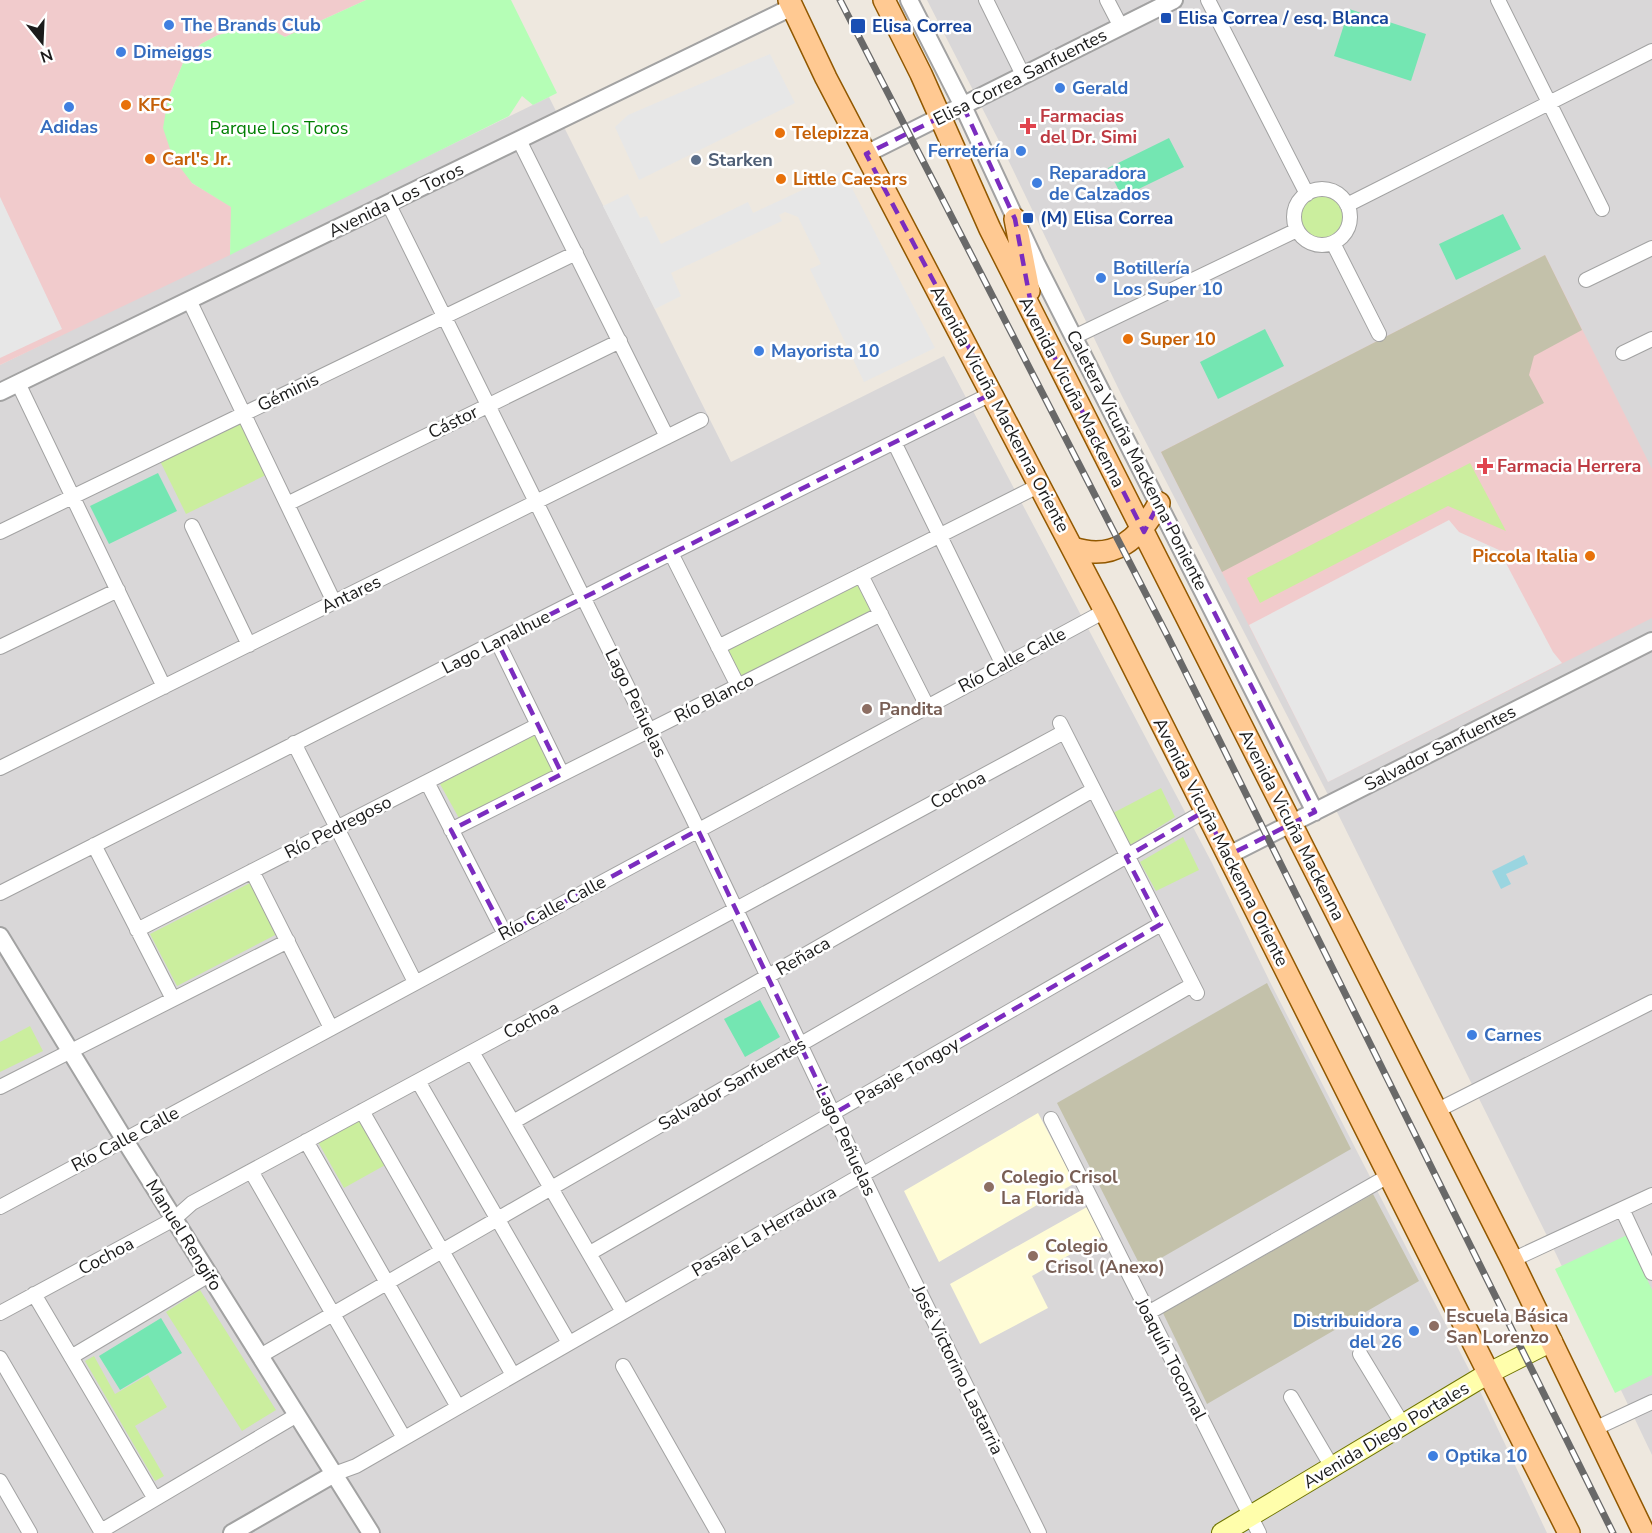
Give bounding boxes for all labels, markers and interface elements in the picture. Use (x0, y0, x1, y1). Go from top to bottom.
place label: Elisa Correa / esq. Blanca (1178, 6, 1389, 30)
marker: Elisa Correa / esq. Blanca (1159, 11, 1173, 25)
north arrow (12, 12, 72, 72)
place label: The Brands Club (181, 13, 321, 37)
place label: Elisa Correa (872, 14, 972, 38)
marker: Elisa Correa (849, 17, 867, 35)
marker: The Brands Club (162, 18, 176, 32)
street label: Elisa Correa Sanfuentes (929, 23, 1111, 131)
place label: Dimeiggs (133, 40, 212, 64)
text: N (37, 43, 55, 68)
marker: Dimeiggs (114, 45, 128, 59)
place label: Gerald (1072, 76, 1128, 100)
marker: Gerald (1053, 81, 1067, 95)
place label: KFC (138, 93, 172, 117)
marker: KFC (119, 98, 133, 112)
marker: Adidas (62, 100, 76, 114)
place label: Farmacias del Dr. Simi (1040, 104, 1137, 149)
place label: Adidas (40, 115, 98, 139)
park label: Parque Los Toros (209, 116, 349, 140)
marker: Farmacias del Dr. Simi (1021, 119, 1035, 133)
place label: Telepizza (792, 121, 869, 145)
marker: Telepizza (773, 126, 787, 140)
place label: Ferretería (928, 139, 1009, 163)
marker: Ferretería (1014, 144, 1028, 158)
place label: Carl's Jr. (162, 147, 231, 171)
place label: Starken (708, 148, 773, 172)
marker: Carl's Jr. (143, 152, 157, 166)
marker: Starken (689, 153, 703, 167)
street label: Avenida Los Toros (324, 157, 468, 243)
place label: Reparadora de Calzados (1049, 161, 1150, 206)
place label: Little Caesars (793, 167, 907, 191)
marker: Little Caesars (774, 172, 788, 186)
marker: Reparadora de Calzados (1030, 176, 1044, 190)
place label: (M) Elisa Correa (1040, 206, 1173, 230)
marker: (M) Elisa Correa (1021, 211, 1035, 225)
place label: Botillería Los Super 10 (1113, 256, 1223, 301)
marker: Botillería Los Super 10 (1094, 271, 1108, 285)
street label: Avenida Vicuña Mackenna Oriente (925, 281, 1075, 537)
street label: Avenida Vicuña Mackenna (1013, 292, 1131, 492)
street label: Caletera Vicuña Mackenna Poniente (1061, 326, 1213, 594)
place label: Super 10 (1140, 327, 1216, 351)
marker: Super 10 (1121, 332, 1135, 346)
place label: Mayorista 10 (771, 339, 880, 363)
marker: Mayorista 10 (752, 344, 766, 358)
street label: Géminis (253, 367, 323, 417)
street label: Cástor (424, 399, 482, 444)
place label: Farmacia Herrera (1497, 454, 1641, 478)
marker: Farmacia Herrera (1478, 459, 1492, 473)
place label: Piccola Italia (1472, 544, 1578, 568)
marker: Piccola Italia (1583, 549, 1597, 563)
street label: Antares (317, 569, 385, 619)
street label: Lago Lanalhue (438, 604, 554, 680)
street label: Río Calle Calle (954, 622, 1070, 698)
street label: Lago Peñuelas (599, 644, 673, 762)
street label: Río Blanco (670, 668, 758, 728)
place label: Pandita (879, 697, 943, 721)
street label: Salvador Sanfuentes (1360, 699, 1520, 797)
marker: Pandita (860, 702, 874, 716)
street label: Avenida Vicuña Mackenna Oriente (1148, 714, 1294, 970)
street label: Avenida Vicuña Mackenna (1233, 725, 1351, 925)
street label: Cochoa (926, 765, 990, 815)
street label: Río Pedregoso (280, 790, 396, 864)
street label: Río Calle Calle (494, 870, 610, 946)
street label: Reñaca (771, 931, 835, 981)
street label: Cochoa (499, 995, 563, 1045)
place label: Carnes (1484, 1023, 1542, 1047)
marker: Carnes (1465, 1028, 1479, 1042)
street label: Pasaje Tongoy (851, 1031, 964, 1111)
street label: Salvador Sanfuentes (654, 1032, 810, 1136)
street label: Lago Peñuelas (810, 1082, 882, 1200)
street label: Río Calle Calle (67, 1101, 183, 1177)
place label: Colegio Crisol La Florida (1001, 1165, 1118, 1210)
street label: Manuel Rengifo (140, 1175, 228, 1295)
street label: Pasaje La Herradura (687, 1180, 841, 1282)
marker: Colegio Crisol La Florida (982, 1180, 996, 1194)
street label: Cochoa (74, 1231, 138, 1281)
place label: Colegio Crisol (Anexo) (1045, 1234, 1165, 1279)
marker: Colegio Crisol (Anexo) (1026, 1249, 1040, 1263)
street label: José Victorino Lastarria (906, 1280, 1009, 1459)
street label: Joaquín Tocornal (1129, 1293, 1212, 1425)
place label: Escuela Básica San Lorenzo (1446, 1304, 1568, 1349)
place label: Distribuidora del 26 (1293, 1309, 1402, 1354)
marker: Escuela Básica San Lorenzo (1427, 1319, 1441, 1333)
marker: Distribuidora del 26 (1407, 1324, 1421, 1338)
street label: Avenida Diego Portales (1298, 1376, 1474, 1494)
place label: Optika 10 (1445, 1444, 1527, 1468)
marker: Optika 10 (1426, 1449, 1440, 1463)

